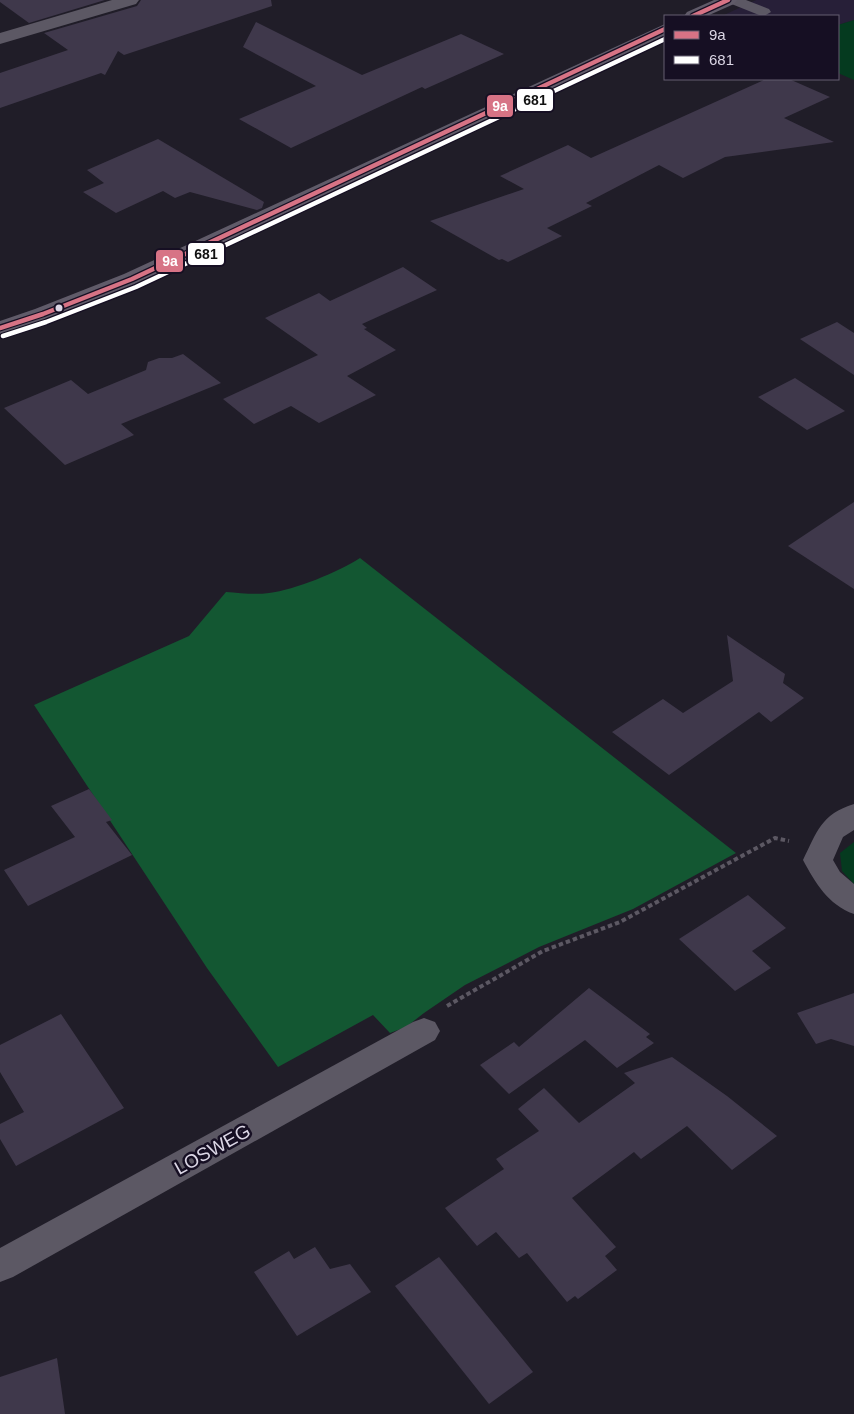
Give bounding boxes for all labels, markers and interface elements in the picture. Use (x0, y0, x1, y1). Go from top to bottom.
legend (664, 15, 839, 80)
text: 9a (709, 26, 726, 43)
text: 681 (709, 51, 734, 68)
line badge: 681 (516, 88, 554, 112)
text: 681 (523, 92, 547, 108)
line badge: 9a (486, 94, 514, 118)
text: 9a (492, 98, 508, 114)
line badge: 681 (187, 242, 225, 266)
text: 681 (194, 246, 218, 262)
line badge: 9a (155, 249, 184, 273)
text: 9a (162, 253, 178, 269)
unlabelled marker (54, 303, 64, 313)
street label: LOSWEG (171, 1120, 254, 1179)

